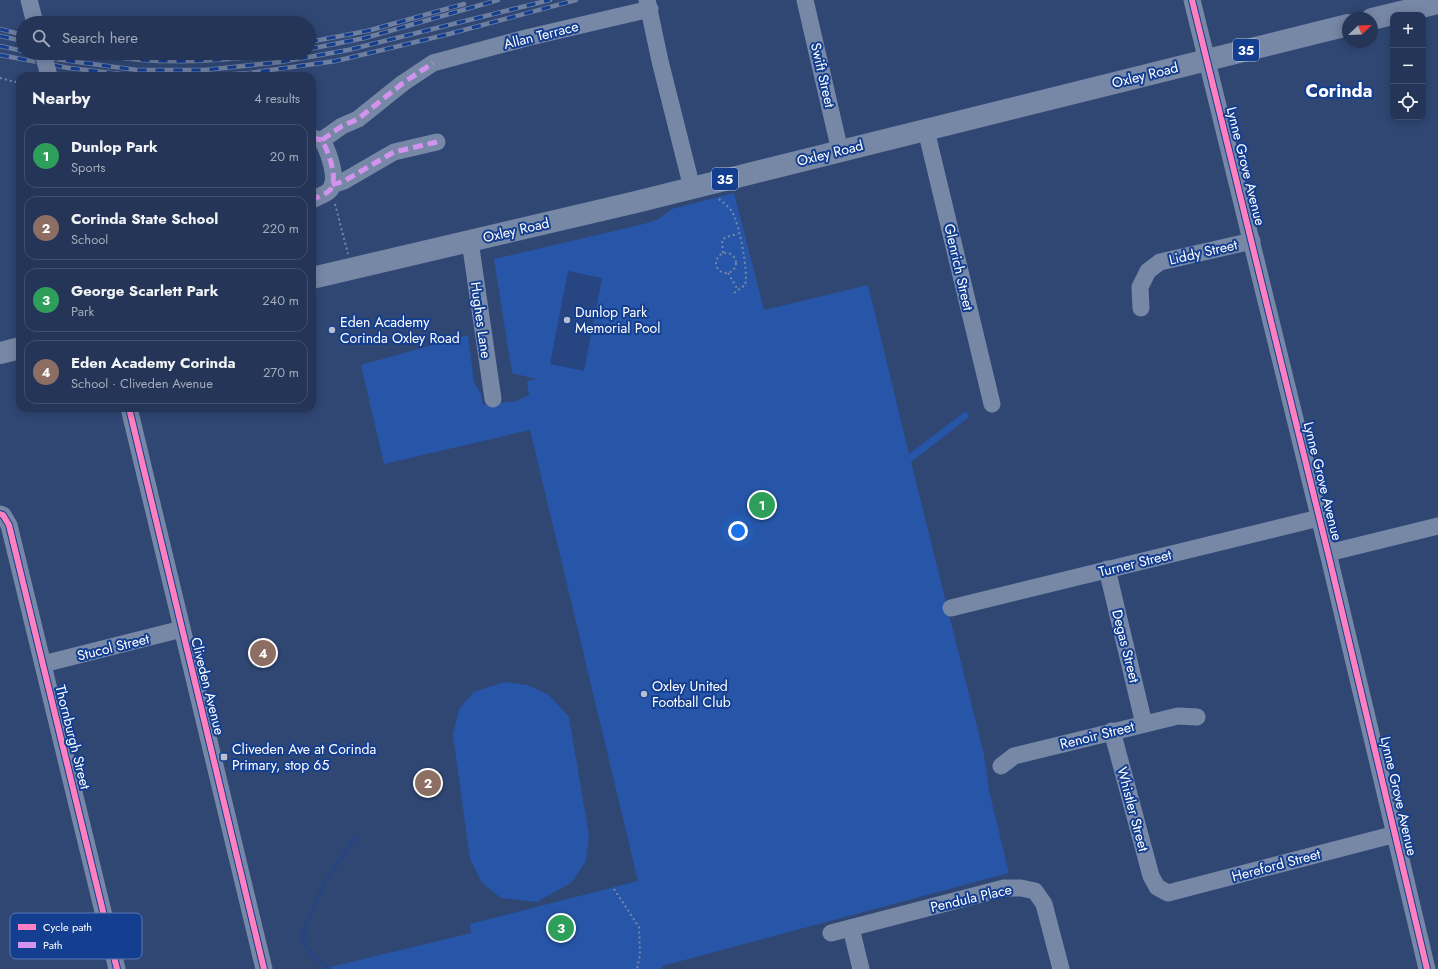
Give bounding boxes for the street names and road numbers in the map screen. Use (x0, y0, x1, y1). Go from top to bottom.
street label: Allan Terrace (501, 16, 581, 54)
road number: 35 (1233, 39, 1259, 61)
street label: Swift Street (806, 41, 840, 110)
street label: Oxley Road (1110, 57, 1180, 93)
street label: Lynne Grove Avenue (1222, 105, 1270, 227)
street label: Oxley Road (795, 135, 865, 171)
road number: 35 (712, 168, 738, 190)
street label: Oxley Road (481, 213, 551, 247)
street label: Glenrich Street (939, 222, 979, 313)
street label: Liddy Street (1167, 234, 1240, 270)
street label: Hughes Lane (466, 280, 496, 360)
street label: Lynne Grove Avenue (1299, 420, 1347, 542)
street label: Turner Street (1096, 544, 1174, 582)
street label: Degas Street (1107, 607, 1145, 685)
street label: Stucol Street (75, 628, 152, 666)
street label: Cliveden Avenue (186, 635, 230, 737)
street label: Thornburgh Street (50, 683, 96, 792)
street label: Renoir Street (1058, 716, 1137, 754)
street label: Lynne Grove Avenue (1376, 734, 1422, 858)
street label: Whistler Street (1112, 765, 1154, 854)
street label: Hereford Street (1229, 843, 1323, 886)
street label: Pendula Place (928, 879, 1014, 917)

